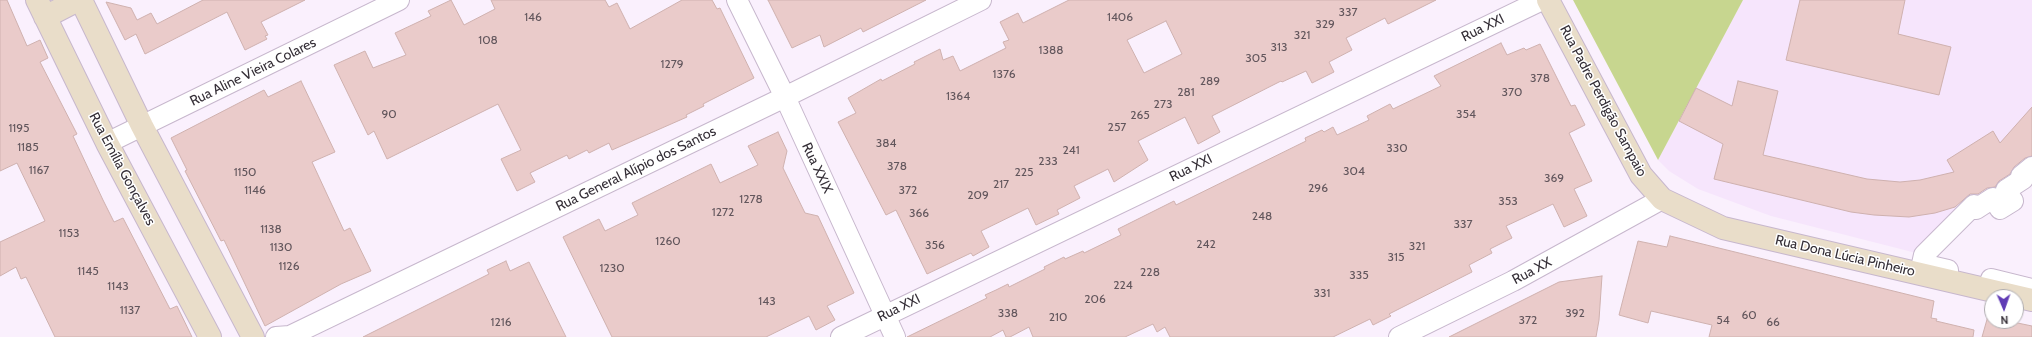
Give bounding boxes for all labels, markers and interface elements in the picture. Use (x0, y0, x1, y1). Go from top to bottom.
house number: 337 (1338, 5, 1358, 19)
house number: 146 (524, 10, 542, 24)
house number: 1406 (1107, 10, 1133, 24)
street label: Rua XXI (1459, 10, 1507, 46)
house number: 329 (1315, 17, 1335, 31)
street label: Rua Padre Perdigão Sampaio (1556, 22, 1650, 180)
house number: 321 (1294, 28, 1310, 42)
house number: 108 (478, 33, 498, 47)
street label: Rua Aline Vieira Colares (187, 34, 319, 110)
house number: 313 (1271, 40, 1287, 54)
house number: 1388 (1039, 43, 1063, 57)
house number: 305 (1245, 51, 1267, 65)
house number: 1279 (660, 57, 684, 71)
house number: 1376 (993, 67, 1015, 81)
house number: 378 (1530, 71, 1550, 85)
house number: 289 (1200, 74, 1220, 88)
house number: 281 (1177, 85, 1195, 99)
house number: 370 (1502, 85, 1522, 99)
house number: 1364 (946, 89, 970, 103)
house number: 273 (1154, 97, 1172, 111)
house number: 90 (381, 107, 397, 121)
house number: 354 (1456, 107, 1476, 121)
house number: 265 (1130, 108, 1150, 122)
street label: Rua Emília Gonçalves (85, 110, 159, 228)
house number: 257 (1108, 120, 1126, 134)
house number: 1195 (8, 121, 30, 135)
street label: Rua General Alípio dos Santos (553, 123, 719, 215)
house number: 384 (876, 136, 896, 150)
house number: 1185 (17, 140, 39, 154)
street label: Rua XXIX (798, 140, 836, 196)
house number: 330 (1386, 141, 1408, 155)
house number: 241 (1062, 143, 1080, 157)
street label: Rua XXI (1167, 150, 1215, 186)
house number: 233 (1038, 154, 1058, 168)
house number: 378 (887, 159, 907, 173)
house number: 1167 (29, 163, 49, 177)
house number: 304 (1343, 164, 1365, 178)
house number: 1150 (234, 165, 256, 179)
house number: 225 (1014, 165, 1034, 179)
house number: 369 (1544, 171, 1564, 185)
house number: 217 (993, 177, 1009, 191)
house number: 296 (1308, 181, 1328, 195)
house number: 1146 (244, 183, 266, 197)
house number: 372 (899, 183, 917, 197)
house number: 209 (967, 188, 989, 202)
house number: 1278 (739, 192, 763, 206)
house number: 353 (1498, 194, 1518, 208)
house number: 1272 (712, 205, 734, 219)
house number: 366 (909, 206, 929, 220)
house number: 248 (1252, 209, 1272, 223)
house number: 337 (1453, 217, 1473, 231)
house number: 1138 (260, 222, 282, 236)
house number: 1153 (59, 226, 79, 240)
street label: Rua Dona Lúcia Pinheiro (1774, 232, 1916, 280)
house number: 1260 (655, 234, 681, 248)
house number: 242 (1196, 237, 1216, 251)
house number: 356 (925, 238, 945, 252)
house number: 321 (1409, 239, 1425, 253)
house number: 1130 (270, 240, 292, 254)
house number: 315 (1388, 250, 1404, 264)
street label: Rua XX (1509, 254, 1555, 288)
house number: 1126 (279, 259, 299, 273)
house number: 1230 (599, 261, 625, 275)
house number: 1145 (77, 264, 99, 278)
house number: 228 (1140, 265, 1160, 279)
house number: 335 (1349, 268, 1369, 282)
house number: 224 (1113, 278, 1133, 292)
house number: 1143 (107, 279, 129, 293)
house number: 331 (1314, 286, 1330, 300)
north arrow (1984, 289, 2024, 329)
street label: Rua XXI (875, 290, 923, 326)
house number: 206 (1084, 292, 1106, 306)
house number: 143 (758, 294, 776, 308)
house number: 1137 (120, 303, 140, 317)
house number: 338 (998, 306, 1018, 320)
house number: 392 (1565, 306, 1585, 320)
house number: 60 (1741, 308, 1757, 322)
house number: 210 (1049, 310, 1067, 324)
house number: 372 (1519, 313, 1537, 327)
house number: 54 (1716, 313, 1730, 327)
text: N (2000, 313, 2009, 327)
house number: 1216 (491, 315, 511, 329)
house number: 66 (1766, 315, 1780, 329)

